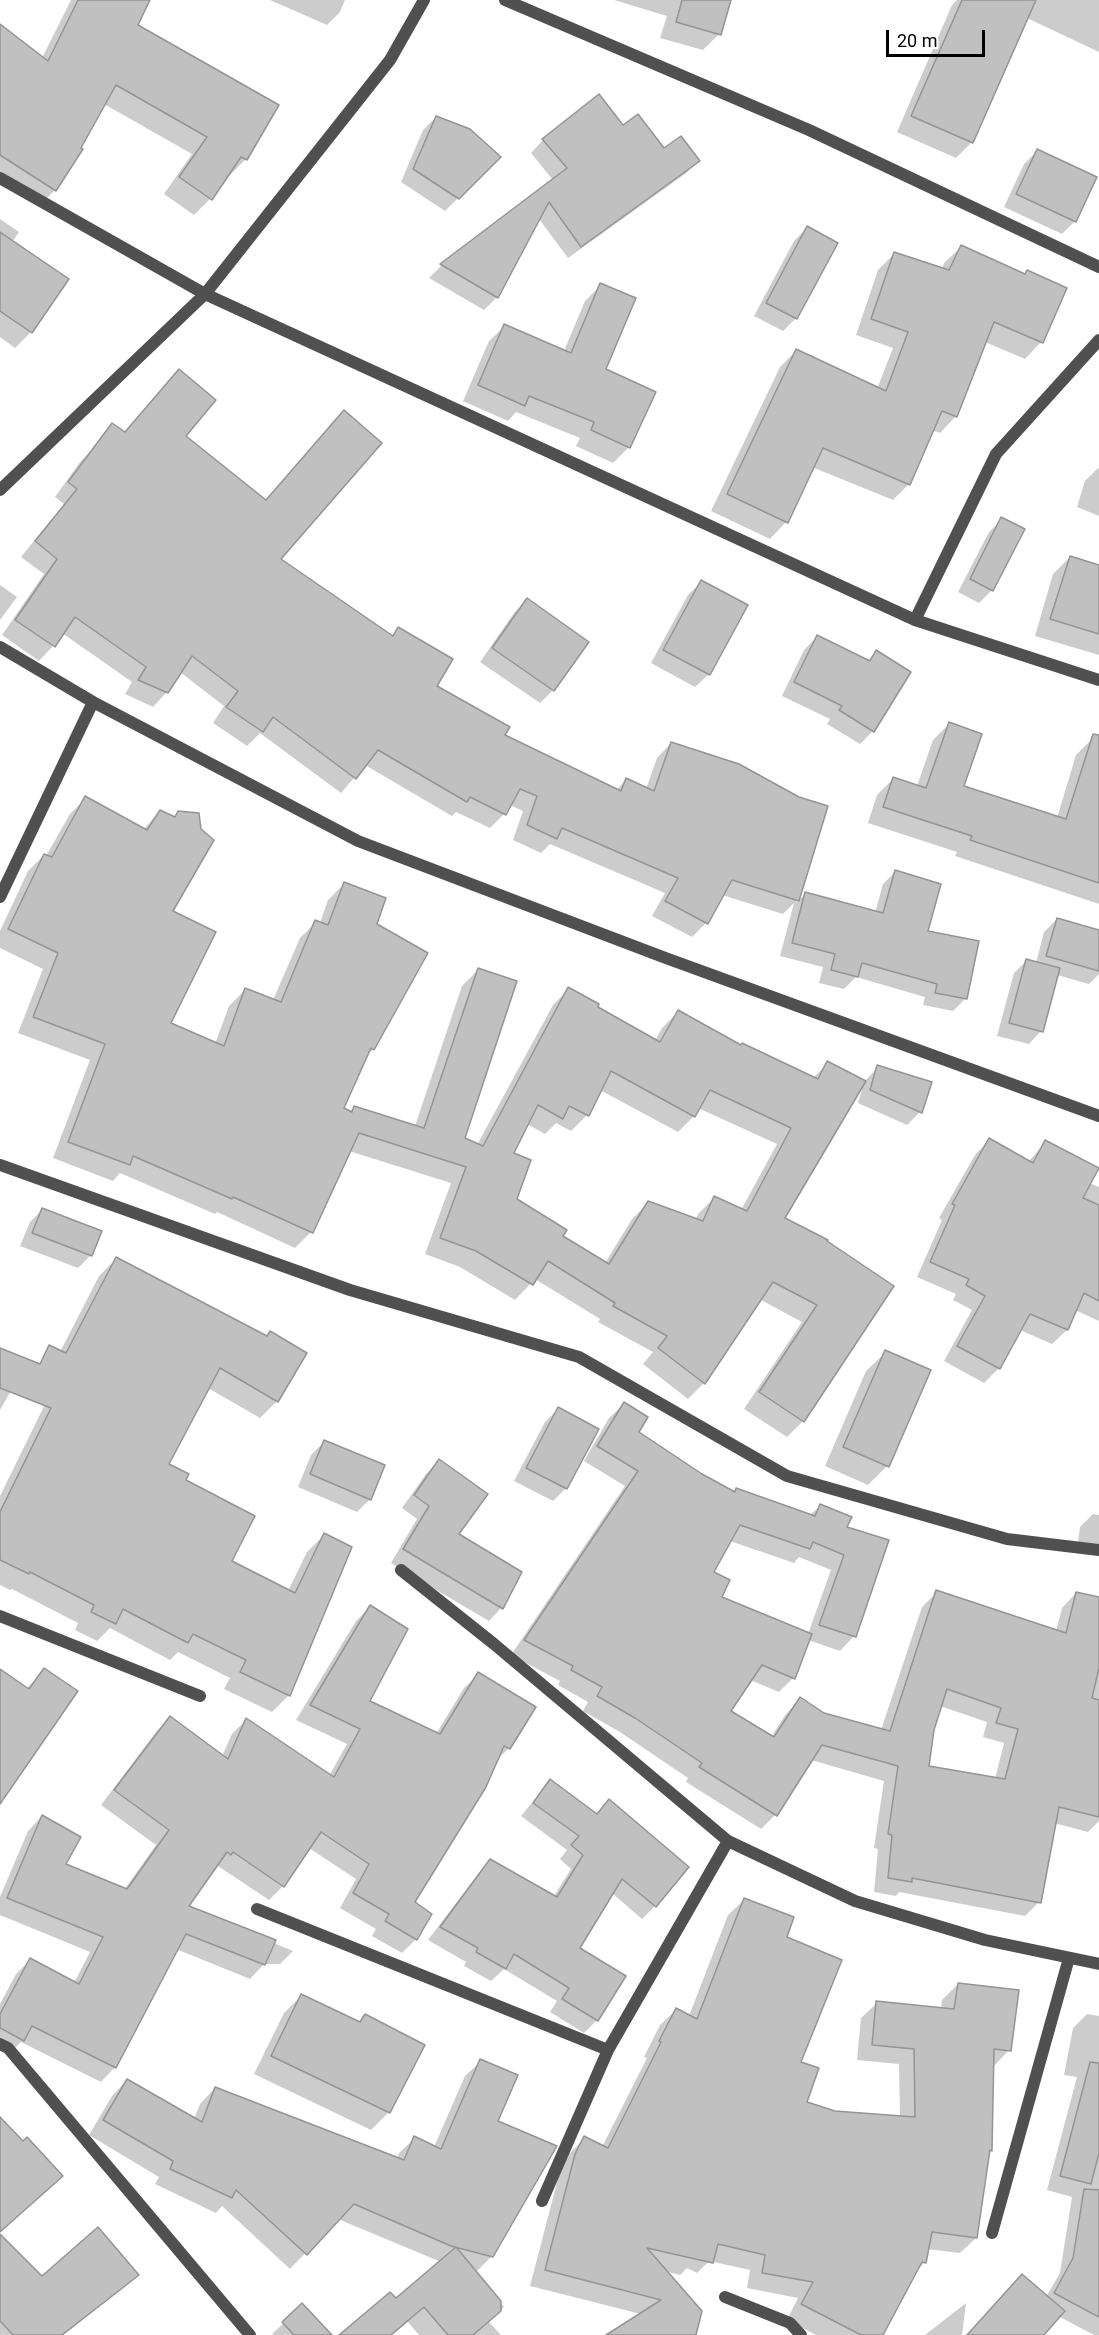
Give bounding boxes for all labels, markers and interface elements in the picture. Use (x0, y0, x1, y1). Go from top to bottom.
scale bar (889, 18, 988, 56)
text: 20 m (897, 30, 937, 51)

